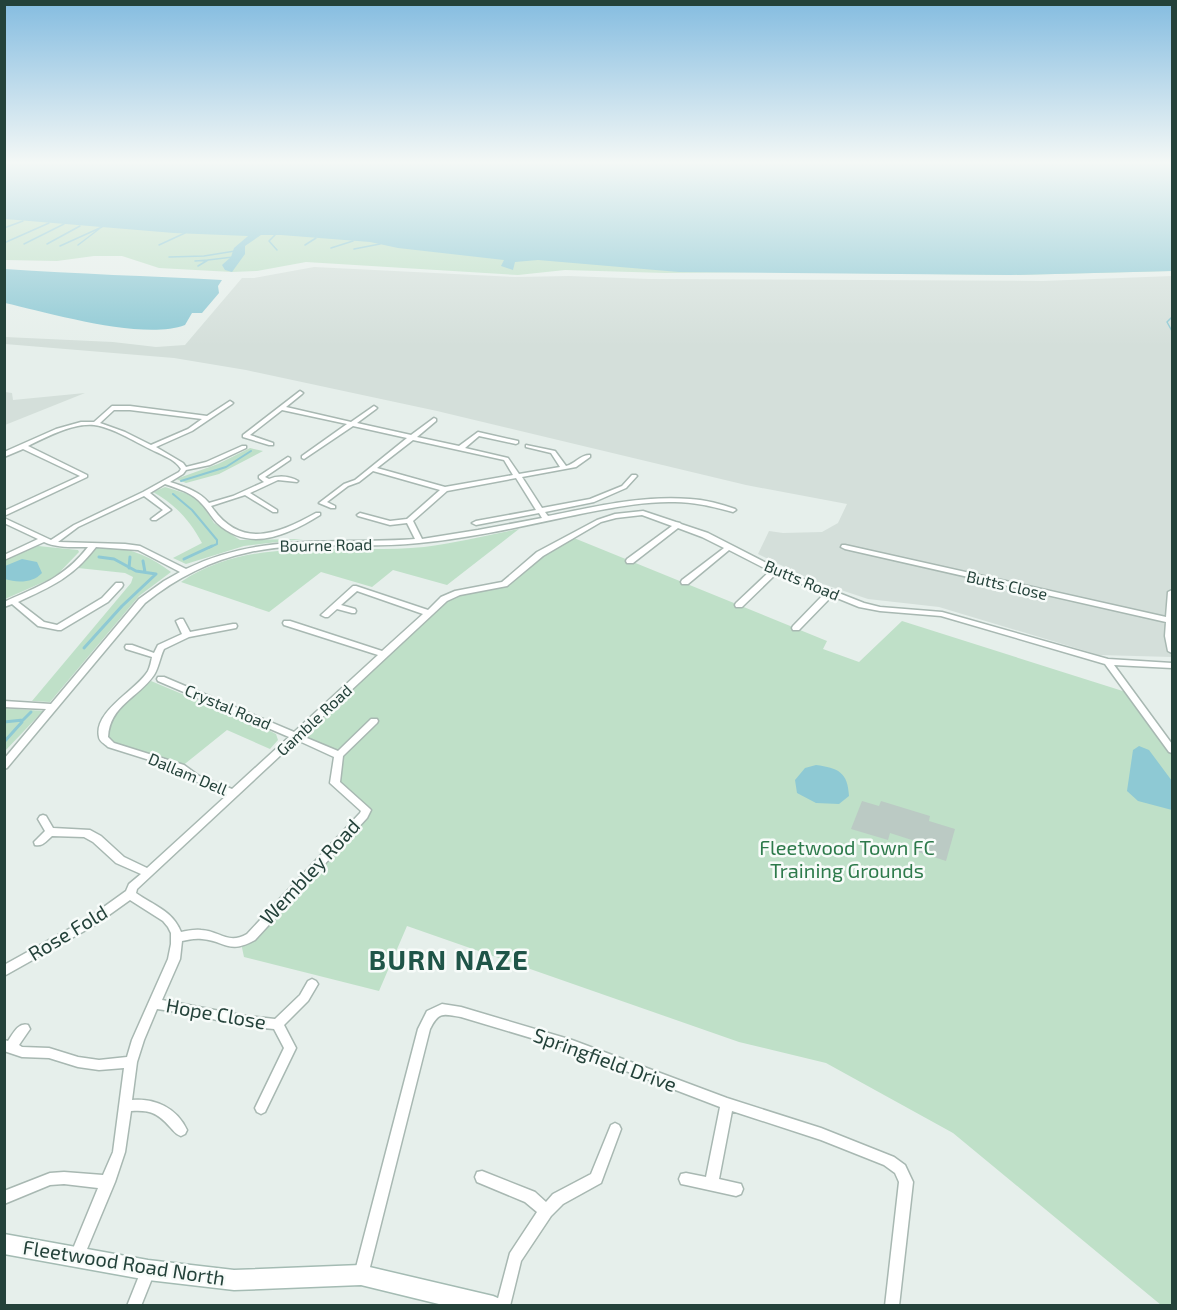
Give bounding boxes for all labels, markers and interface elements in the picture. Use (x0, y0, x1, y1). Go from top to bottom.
street label: Bourne Road (279, 534, 373, 555)
street label: Butts Road (762, 555, 843, 604)
street label: Butts Close (965, 566, 1049, 603)
street label: Crystal Road (182, 680, 274, 733)
street label: Gamble Road (272, 680, 355, 759)
street label: Dallam Dell (146, 748, 231, 799)
street label: Wembley Road (254, 814, 364, 929)
park label: Fleetwood Town FC Training Grounds (759, 835, 935, 882)
street label: Rose Fold (24, 899, 111, 965)
district label: BURN NAZE (369, 943, 529, 975)
street label: Hope Close (164, 992, 268, 1034)
street label: Springfield Drive (530, 1022, 680, 1096)
street label: Fleetwood Road North (21, 1234, 227, 1290)

